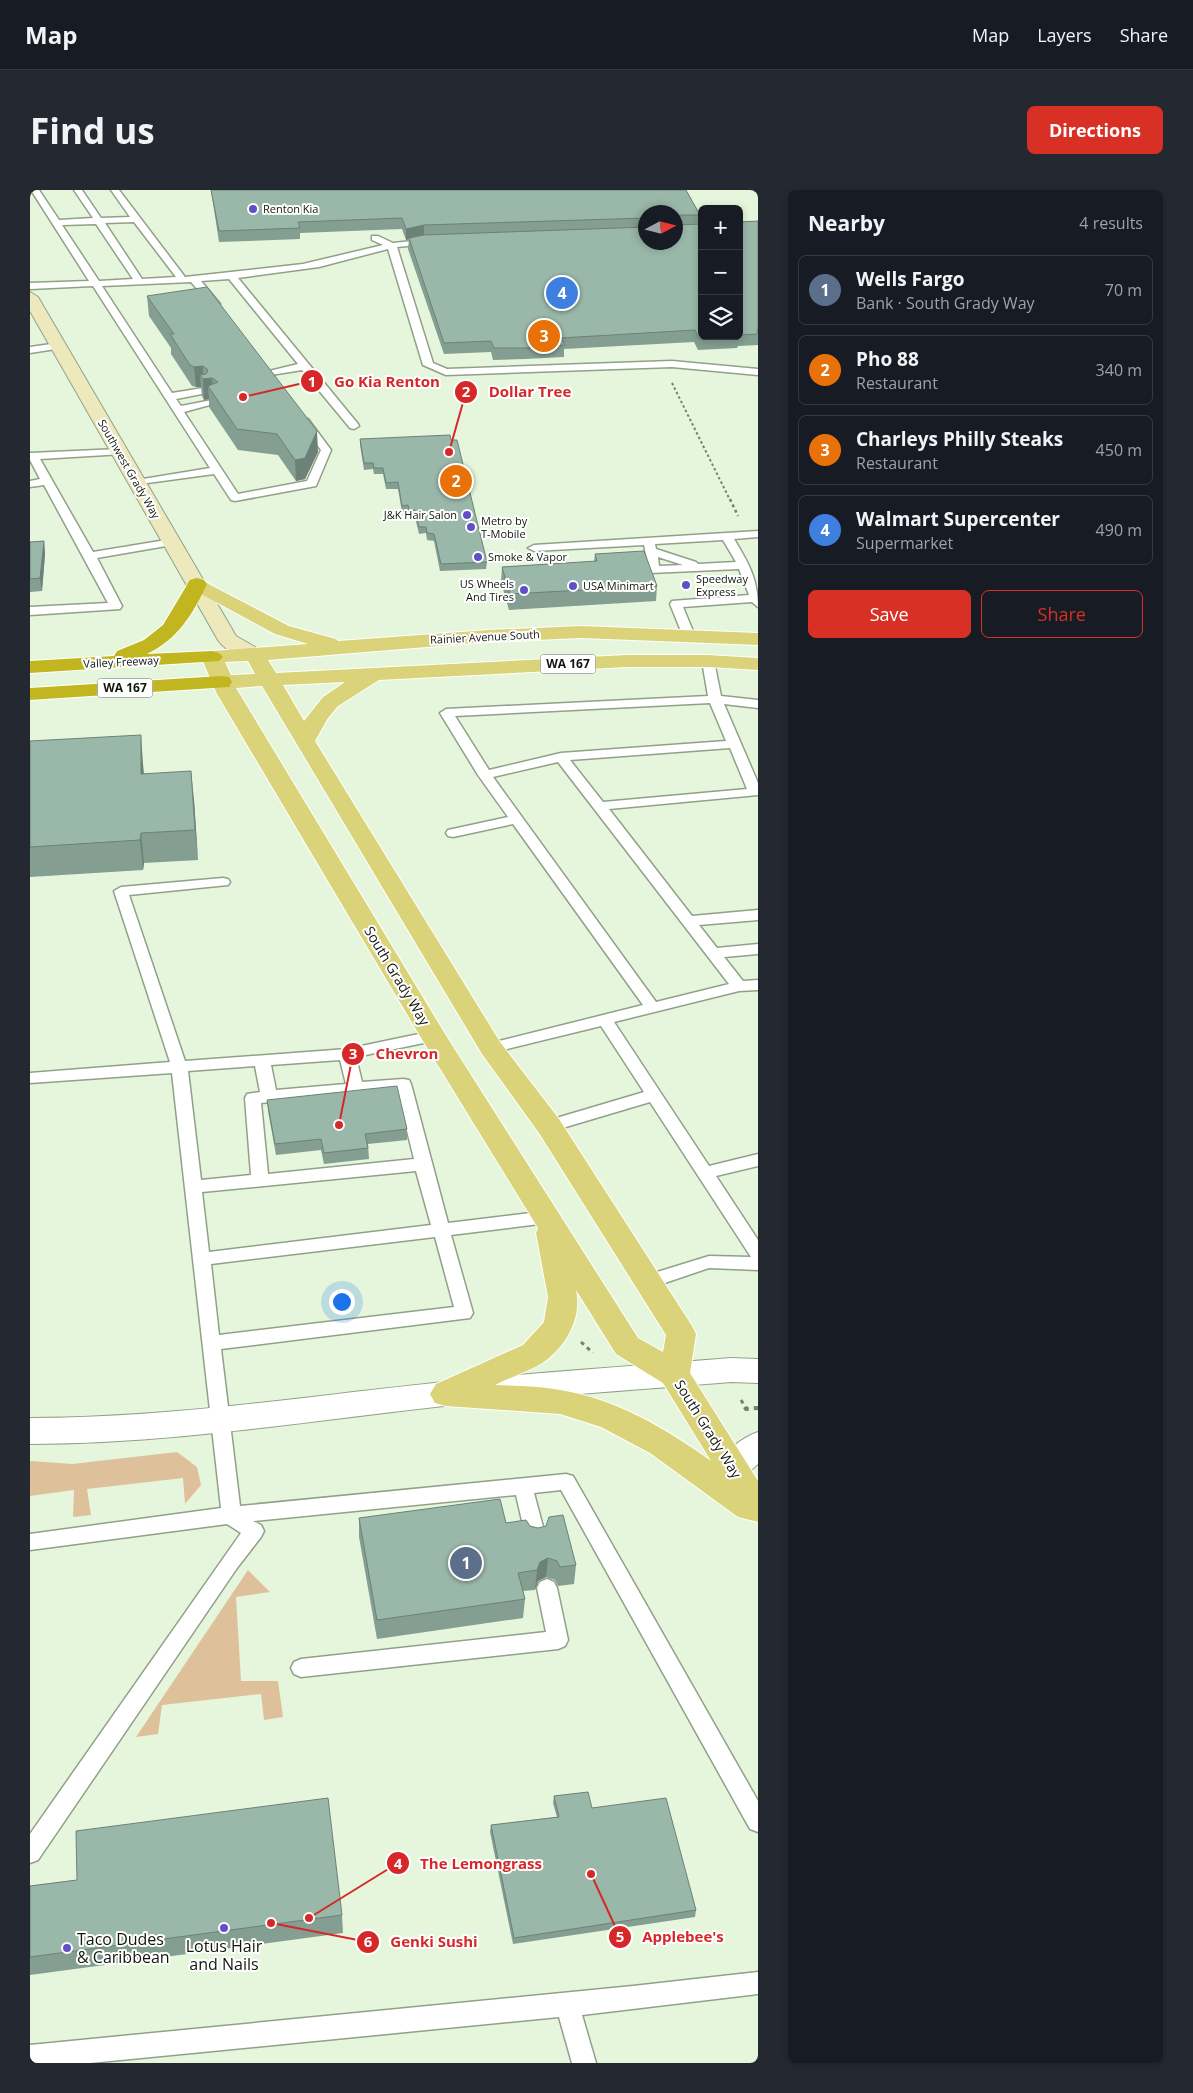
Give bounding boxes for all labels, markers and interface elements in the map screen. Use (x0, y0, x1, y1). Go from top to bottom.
text: Map (25, 18, 77, 51)
text: Map (972, 23, 1009, 47)
text: Layers (1037, 23, 1092, 47)
text: Share (1120, 23, 1168, 47)
button: Directions (1027, 106, 1163, 154)
text: Find us (30, 107, 155, 154)
place label: Renton Kia (263, 201, 318, 216)
marker: Renton Kia (247, 203, 259, 215)
north arrow (638, 205, 683, 250)
map controls (698, 205, 743, 340)
button: + (698, 205, 743, 250)
text: Nearby (808, 209, 885, 237)
text: 4 results (1079, 212, 1143, 234)
button: − (698, 250, 743, 295)
text: Wells Fargo (856, 266, 965, 292)
pin: 4 (546, 274, 578, 312)
text: 1 (820, 279, 830, 301)
text: 70 m (1105, 279, 1142, 301)
text: Bank · South Grady Way (856, 292, 1035, 314)
button: layers (698, 295, 743, 340)
pin: 3 (528, 317, 560, 355)
text: Pho 88 (856, 346, 919, 372)
text: 2 (820, 359, 830, 381)
text: 340 m (1096, 359, 1142, 381)
callout: Go Kia Renton (299, 366, 450, 396)
text: 1 (308, 371, 316, 391)
text: Go Kia Renton (334, 371, 440, 391)
text: Restaurant (856, 372, 938, 394)
callout: Dollar Tree (454, 377, 582, 407)
text: 2 (462, 381, 471, 401)
text: Dollar Tree (489, 381, 571, 401)
street label: Southwest Grady Way (95, 416, 164, 522)
text: Charleys Philly Steaks (856, 426, 1063, 452)
text: 3 (820, 439, 830, 461)
text: 450 m (1096, 439, 1142, 461)
text: Restaurant (856, 452, 938, 474)
pin: 2 (440, 462, 472, 500)
text: Walmart Supercenter (856, 506, 1060, 532)
place label: J&K Hair Salon (383, 507, 457, 522)
marker: J&K Hair Salon (461, 509, 473, 521)
place label: Metro by T-Mobile (481, 513, 528, 541)
text: 4 (820, 519, 830, 541)
text: 490 m (1096, 519, 1142, 541)
marker: Metro by T-Mobile (465, 521, 477, 533)
text: Supermarket (856, 532, 953, 554)
place label: Smoke & Vapor (488, 549, 568, 564)
marker: Smoke & Vapor (472, 551, 484, 563)
place label: Speedway Express (696, 571, 748, 599)
place label: US Wheels And Tires (460, 576, 514, 604)
place label: USA Minimart (583, 578, 654, 593)
marker: Speedway Express (680, 579, 692, 591)
marker: USA Minimart (567, 580, 579, 592)
marker: US Wheels And Tires (518, 584, 530, 596)
button: Save (808, 590, 971, 638)
button: Share (981, 590, 1143, 638)
street label: Rainier Avenue South (430, 626, 540, 647)
street label: Valley Freeway (83, 652, 160, 671)
road number: WA 167 (540, 654, 596, 674)
road number: WA 167 (98, 678, 152, 698)
street label: South Grady Way (360, 923, 435, 1030)
callout: Chevron (341, 1039, 448, 1069)
text: 3 (349, 1043, 357, 1063)
text: Chevron (376, 1043, 438, 1063)
your location (329, 1289, 355, 1315)
street label: South Grady Way (671, 1376, 747, 1482)
pin: 1 (450, 1544, 482, 1582)
callout: The Lemongrass (385, 1848, 552, 1878)
text: 4 (394, 1853, 403, 1873)
text: The Lemongrass (420, 1853, 542, 1873)
marker: Lotus Hair and Nails (218, 1922, 230, 1934)
callout: Applebee's (608, 1922, 734, 1952)
text: 5 (616, 1926, 624, 1946)
text: Applebee's (642, 1926, 724, 1946)
callout: Genki Sushi (355, 1927, 488, 1957)
place label: Taco Dudes & Caribbean (77, 1928, 170, 1968)
text: 6 (364, 1931, 373, 1951)
text: Genki Sushi (390, 1931, 478, 1951)
place label: Lotus Hair and Nails (186, 1935, 263, 1975)
marker: Taco Dudes & Caribbean (61, 1942, 73, 1954)

